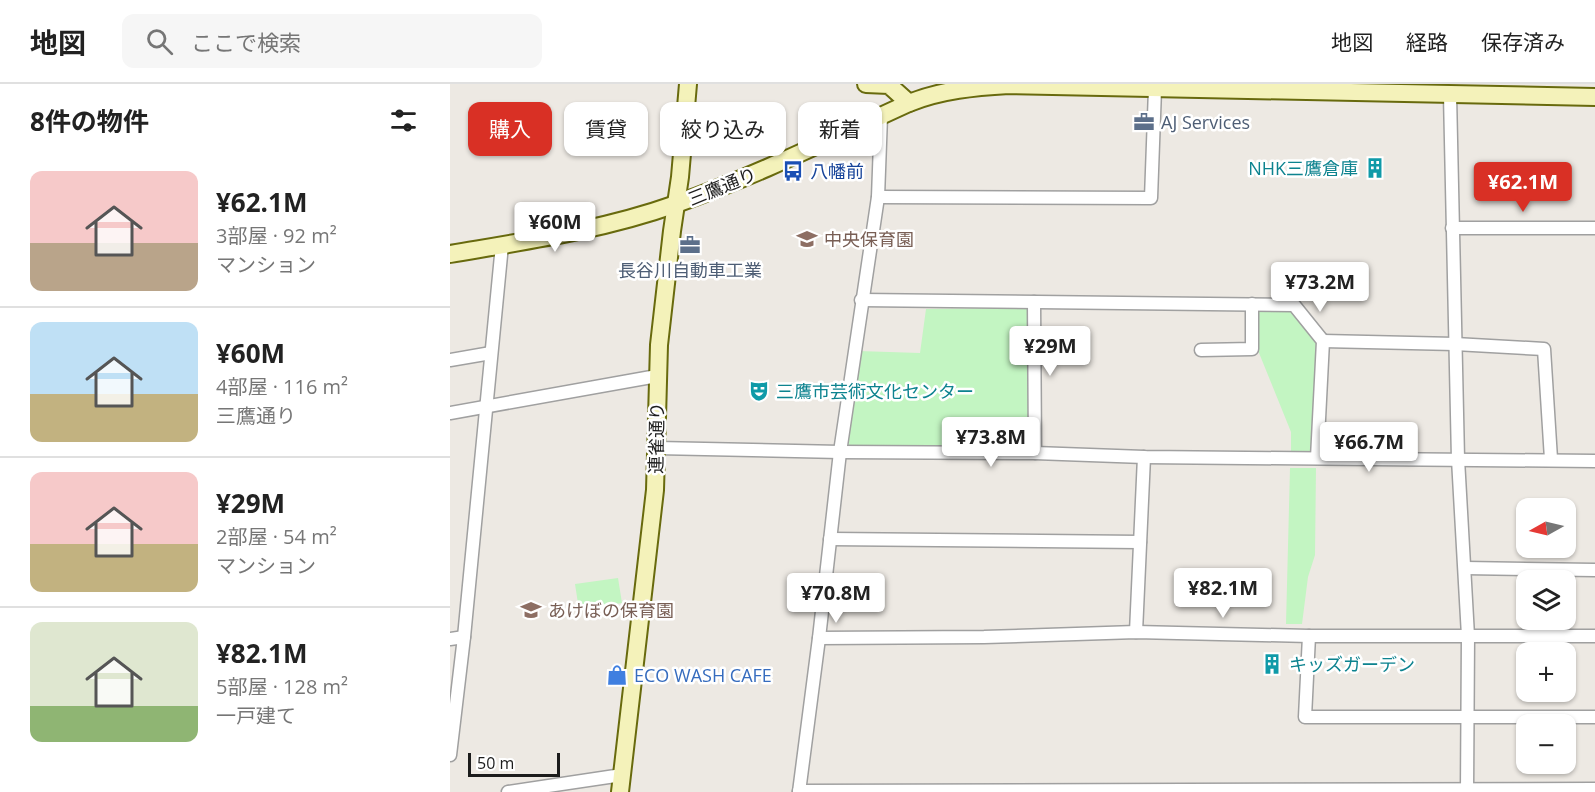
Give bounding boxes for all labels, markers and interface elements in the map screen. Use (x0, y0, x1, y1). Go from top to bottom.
search box (122, 14, 542, 68)
text: 地図 (30, 23, 86, 61)
icon: search (143, 25, 176, 58)
text: ここで検索 (191, 27, 301, 57)
text: 地図 (1331, 28, 1373, 56)
text: 経路 (1406, 28, 1448, 56)
text: 保存済み (1481, 28, 1565, 56)
chip: 購入 (468, 102, 552, 156)
chip: 賃貸 (564, 102, 648, 156)
chip: 絞り込み (660, 102, 786, 156)
chip: 新着 (798, 102, 882, 156)
text: 8件の物件 (30, 103, 149, 139)
icon: filters (387, 104, 420, 137)
office icon: AJ Services (1132, 110, 1156, 134)
place label: AJ Services (1161, 110, 1250, 134)
place label: NHK三鷹倉庫 (1248, 156, 1358, 180)
building icon: NHK三鷹倉庫 (1363, 156, 1387, 180)
bus stop icon: 八幡前 (781, 159, 805, 183)
place label: 八幡前 (810, 159, 864, 183)
street label: 三鷹通り (684, 161, 760, 211)
pin: ¥62.1M (1474, 162, 1572, 213)
text: ¥62.1M (1488, 168, 1558, 195)
text: ¥62.1M (216, 184, 307, 220)
icon: home (78, 195, 150, 267)
pin: ¥60M (519, 202, 591, 253)
text: ¥60M (528, 208, 582, 235)
text: 3部屋 · 92 m² (216, 222, 337, 249)
school or university icon: 中央保育園 (795, 227, 819, 251)
place label: 中央保育園 (824, 227, 914, 251)
office icon: 長谷川自動車工業 (678, 233, 702, 257)
text: マンション (216, 251, 316, 278)
place label: 長谷川自動車工業 (618, 258, 762, 282)
pin: ¥73.2M (1271, 262, 1369, 313)
text: ¥73.2M (1285, 268, 1355, 295)
pin: ¥29M (1014, 326, 1086, 377)
text: ¥29M (1023, 332, 1077, 359)
text: ¥60M (216, 335, 285, 371)
icon: home (78, 346, 150, 418)
text: 4部屋 · 116 m² (216, 373, 348, 400)
theatre icon: 三鷹市芸術文化センター (747, 379, 771, 403)
place label: 三鷹市芸術文化センター (776, 379, 974, 403)
text: 三鷹通り (216, 402, 296, 429)
street label: 連雀通り (643, 402, 669, 474)
pin: ¥73.8M (942, 417, 1040, 468)
pin: ¥66.7M (1320, 422, 1418, 473)
text: ¥73.8M (956, 423, 1026, 450)
text: ¥66.7M (1334, 428, 1404, 455)
text: ¥29M (216, 485, 285, 521)
icon: home (78, 496, 150, 568)
north arrow (1516, 498, 1576, 558)
map controls (1516, 498, 1576, 774)
text: 2部屋 · 54 m² (216, 523, 337, 550)
text: マンション (216, 552, 316, 579)
pin: ¥82.1M (1174, 568, 1272, 619)
button: layers (1516, 570, 1576, 630)
pin: ¥70.8M (787, 573, 885, 624)
text: ¥82.1M (1188, 574, 1258, 601)
text: ¥70.8M (801, 579, 871, 606)
school or university icon: あけぼの保育園 (519, 598, 543, 622)
place label: あけぼの保育園 (548, 598, 674, 622)
text: ¥82.1M (216, 635, 307, 671)
button: + (1516, 642, 1576, 702)
icon: home (78, 646, 150, 718)
building icon: キッズガーデン (1260, 652, 1284, 676)
place label: キッズガーデン (1289, 652, 1415, 676)
shop icon: ECO WASH CAFE (605, 663, 629, 687)
place label: ECO WASH CAFE (634, 663, 772, 687)
text: 5部屋 · 128 m² (216, 673, 348, 700)
text: 一戸建て (216, 702, 296, 729)
button: − (1516, 714, 1576, 774)
scale bar (468, 750, 560, 778)
text: 50 m (477, 752, 514, 774)

